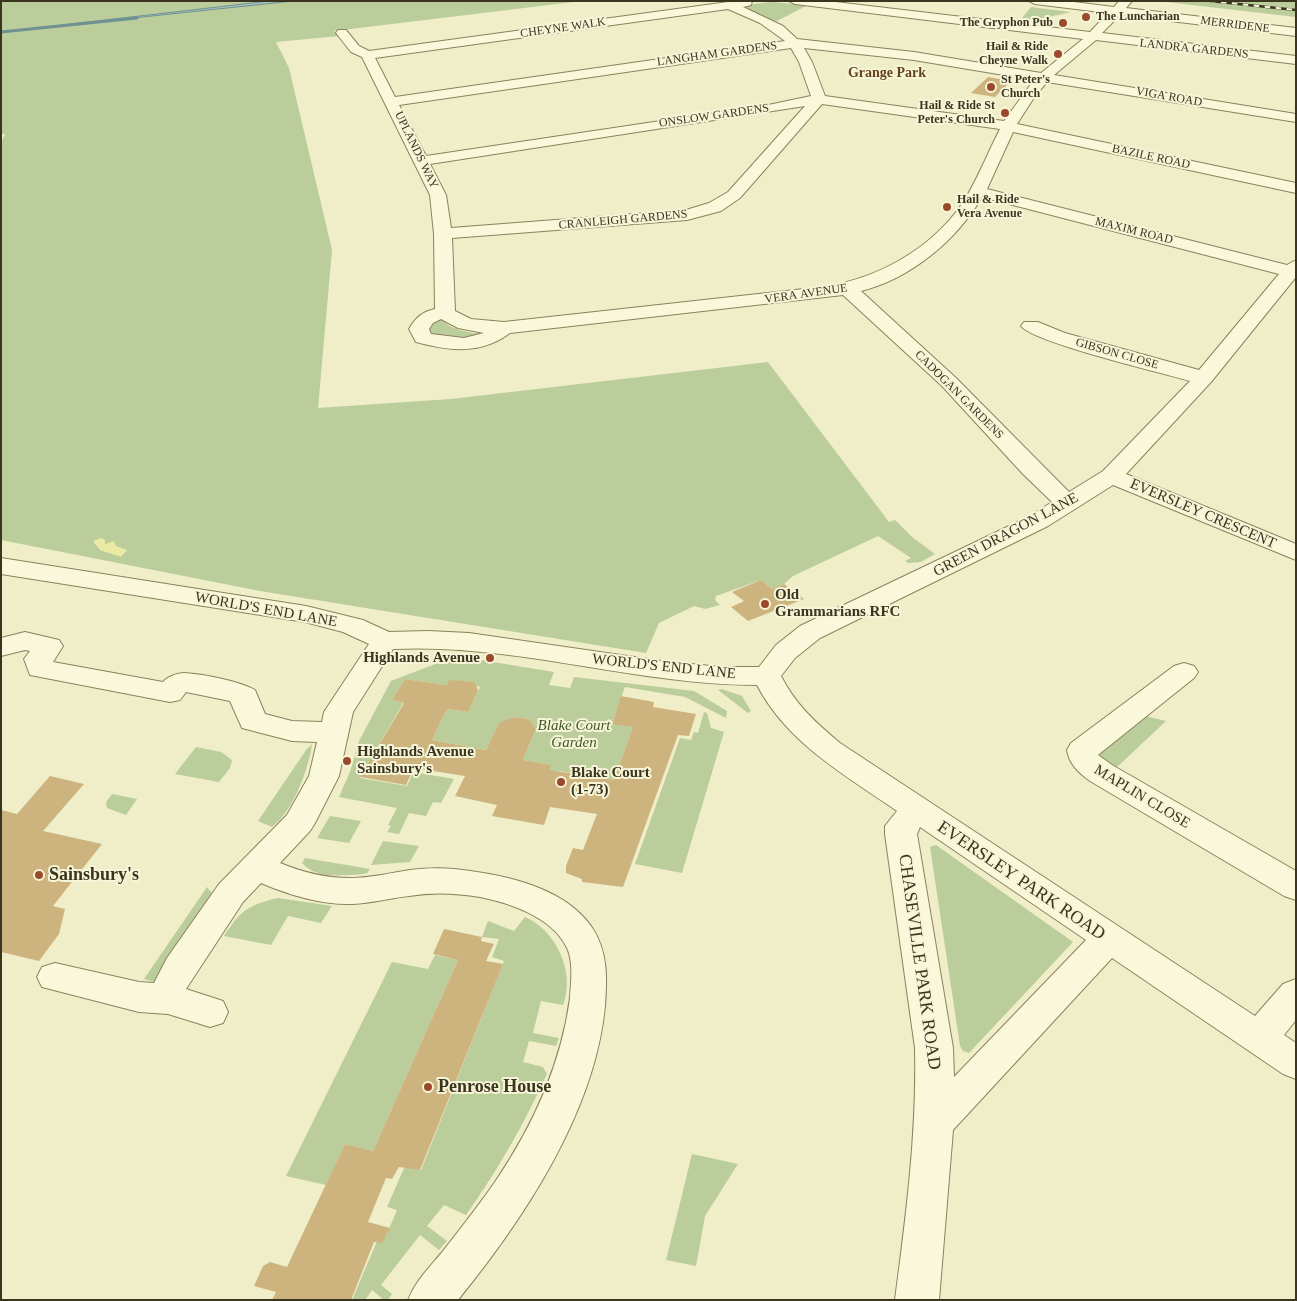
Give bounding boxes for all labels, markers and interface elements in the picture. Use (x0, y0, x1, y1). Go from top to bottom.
place label: The Luncharian (1096, 10, 1180, 24)
marker: The Luncharian (1080, 11, 1092, 23)
street label: MERRIDENE (1199, 14, 1271, 36)
street label: CHEYNE WALK (519, 15, 607, 41)
place label: The Gryphon Pub (960, 16, 1053, 30)
marker: The Gryphon Pub (1057, 17, 1069, 29)
street label: LANDRA GARDENS (1139, 36, 1249, 62)
street label: LANGHAM GARDENS (656, 38, 778, 70)
place label: Hail & Ride Cheyne Walk (979, 40, 1048, 68)
marker: Hail & Ride Cheyne Walk (1052, 48, 1064, 60)
district label: Grange Park (848, 65, 926, 81)
place label: St Peter's Church (1001, 73, 1050, 101)
marker: St Peter's Church (985, 81, 997, 93)
street label: VIGA ROAD (1135, 84, 1203, 110)
place label: Hail & Ride St Peter's Church (918, 99, 995, 127)
street label: ONSLOW GARDENS (658, 101, 770, 131)
marker: Hail & Ride St Peter's Church (999, 107, 1011, 119)
street label: UPLANDS WAY (391, 109, 441, 191)
street label: BAZILE ROAD (1111, 142, 1191, 172)
place label: Hail & Ride Vera Avenue (957, 193, 1022, 221)
marker: Hail & Ride Vera Avenue (941, 201, 953, 213)
street label: CRANLEIGH GARDENS (558, 207, 688, 233)
street label: MAXIM ROAD (1094, 214, 1174, 248)
street label: VERA AVENUE (764, 281, 848, 307)
street label: GIBSON CLOSE (1074, 335, 1160, 373)
street label: CADOGAN GARDENS (912, 348, 1006, 442)
street label: EVERSLEY CRESCENT (1127, 475, 1279, 553)
street label: GREEN DRAGON LANE (930, 489, 1082, 581)
place label: Old Grammarians RFC (775, 586, 900, 621)
street label: WORLD'S END LANE (193, 589, 339, 631)
marker: Old Grammarians RFC (759, 598, 771, 610)
place label: Highlands Avenue (363, 649, 480, 667)
street label: WORLD'S END LANE (591, 651, 737, 683)
marker: Highlands Avenue (484, 652, 496, 664)
park label: Blake Court Garden (538, 717, 610, 752)
place label: Highlands Avenue Sainsbury's (357, 743, 474, 778)
marker: Highlands Avenue Sainsbury's (341, 755, 353, 767)
street label: MAPLIN CLOSE (1091, 761, 1193, 833)
place label: Blake Court (1-73) (571, 764, 650, 799)
marker: Blake Court (1-73) (555, 776, 567, 788)
street label: EVERSLEY PARK ROAD (933, 817, 1109, 945)
street label: CHASEVILLE PARK ROAD (893, 853, 945, 1071)
place label: Sainsbury's (49, 864, 139, 886)
marker: Sainsbury's (33, 869, 45, 881)
place label: Penrose House (438, 1076, 551, 1098)
marker: Penrose House (422, 1081, 434, 1093)

